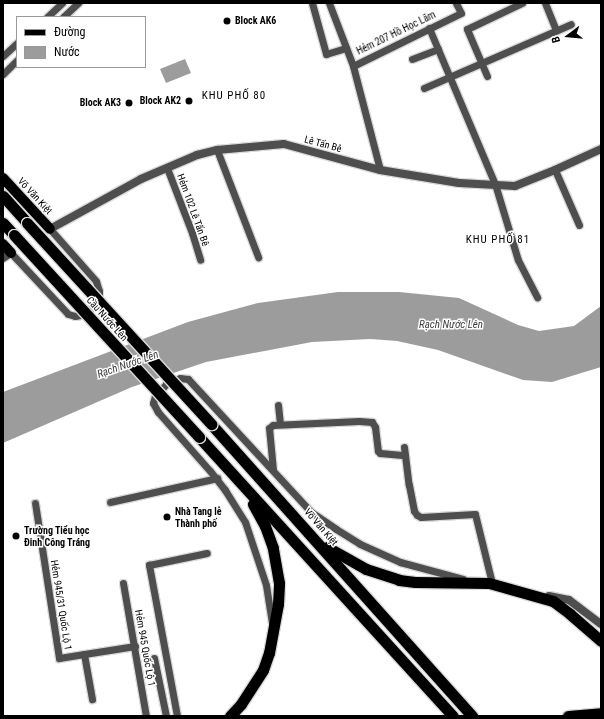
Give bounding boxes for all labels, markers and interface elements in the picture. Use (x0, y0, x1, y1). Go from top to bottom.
street label: Hẻm 207 Hồ Học Lãm (354, 9, 438, 57)
place label: Block AK6 (235, 15, 276, 27)
legend (16, 16, 146, 68)
marker: Block AK6 (222, 16, 232, 26)
north arrow (548, 16, 588, 56)
text: Đường (54, 25, 85, 39)
text: B (549, 35, 563, 44)
text: Nước (54, 45, 80, 59)
district label: KHU PHỐ 80 (202, 89, 266, 103)
place label: Block AK2 (140, 95, 181, 107)
marker: Block AK2 (184, 96, 194, 106)
place label: Block AK3 (80, 97, 121, 109)
marker: Block AK3 (124, 98, 134, 108)
street label: Lê Tấn Bê (303, 133, 343, 155)
street label: Hẻm 102 Lê Tấn Bê (174, 172, 212, 248)
street label: Võ Văn Kiệt (15, 175, 55, 217)
district label: KHU PHỐ 81 (466, 233, 530, 247)
street label: Cầu Nước Lên (84, 294, 130, 344)
water label: Rạch Nước Lên (419, 318, 483, 332)
water label: Rạch Nước Lên (96, 348, 160, 382)
place label: Nhà Tang lễ Thành phố (175, 505, 222, 528)
street label: Võ Văn Kiệt (302, 506, 340, 548)
marker: Nhà Tang lễ Thành phố (162, 512, 172, 522)
place label: Trường Tiểu học Đinh Công Tráng (24, 524, 90, 548)
marker: Trường Tiểu học Đinh Công Tráng (11, 531, 21, 541)
street label: Hẻm 945/31 Quốc Lộ 1 (48, 559, 74, 651)
street label: Hẻm 945 Quốc Lộ 1 (132, 609, 158, 687)

